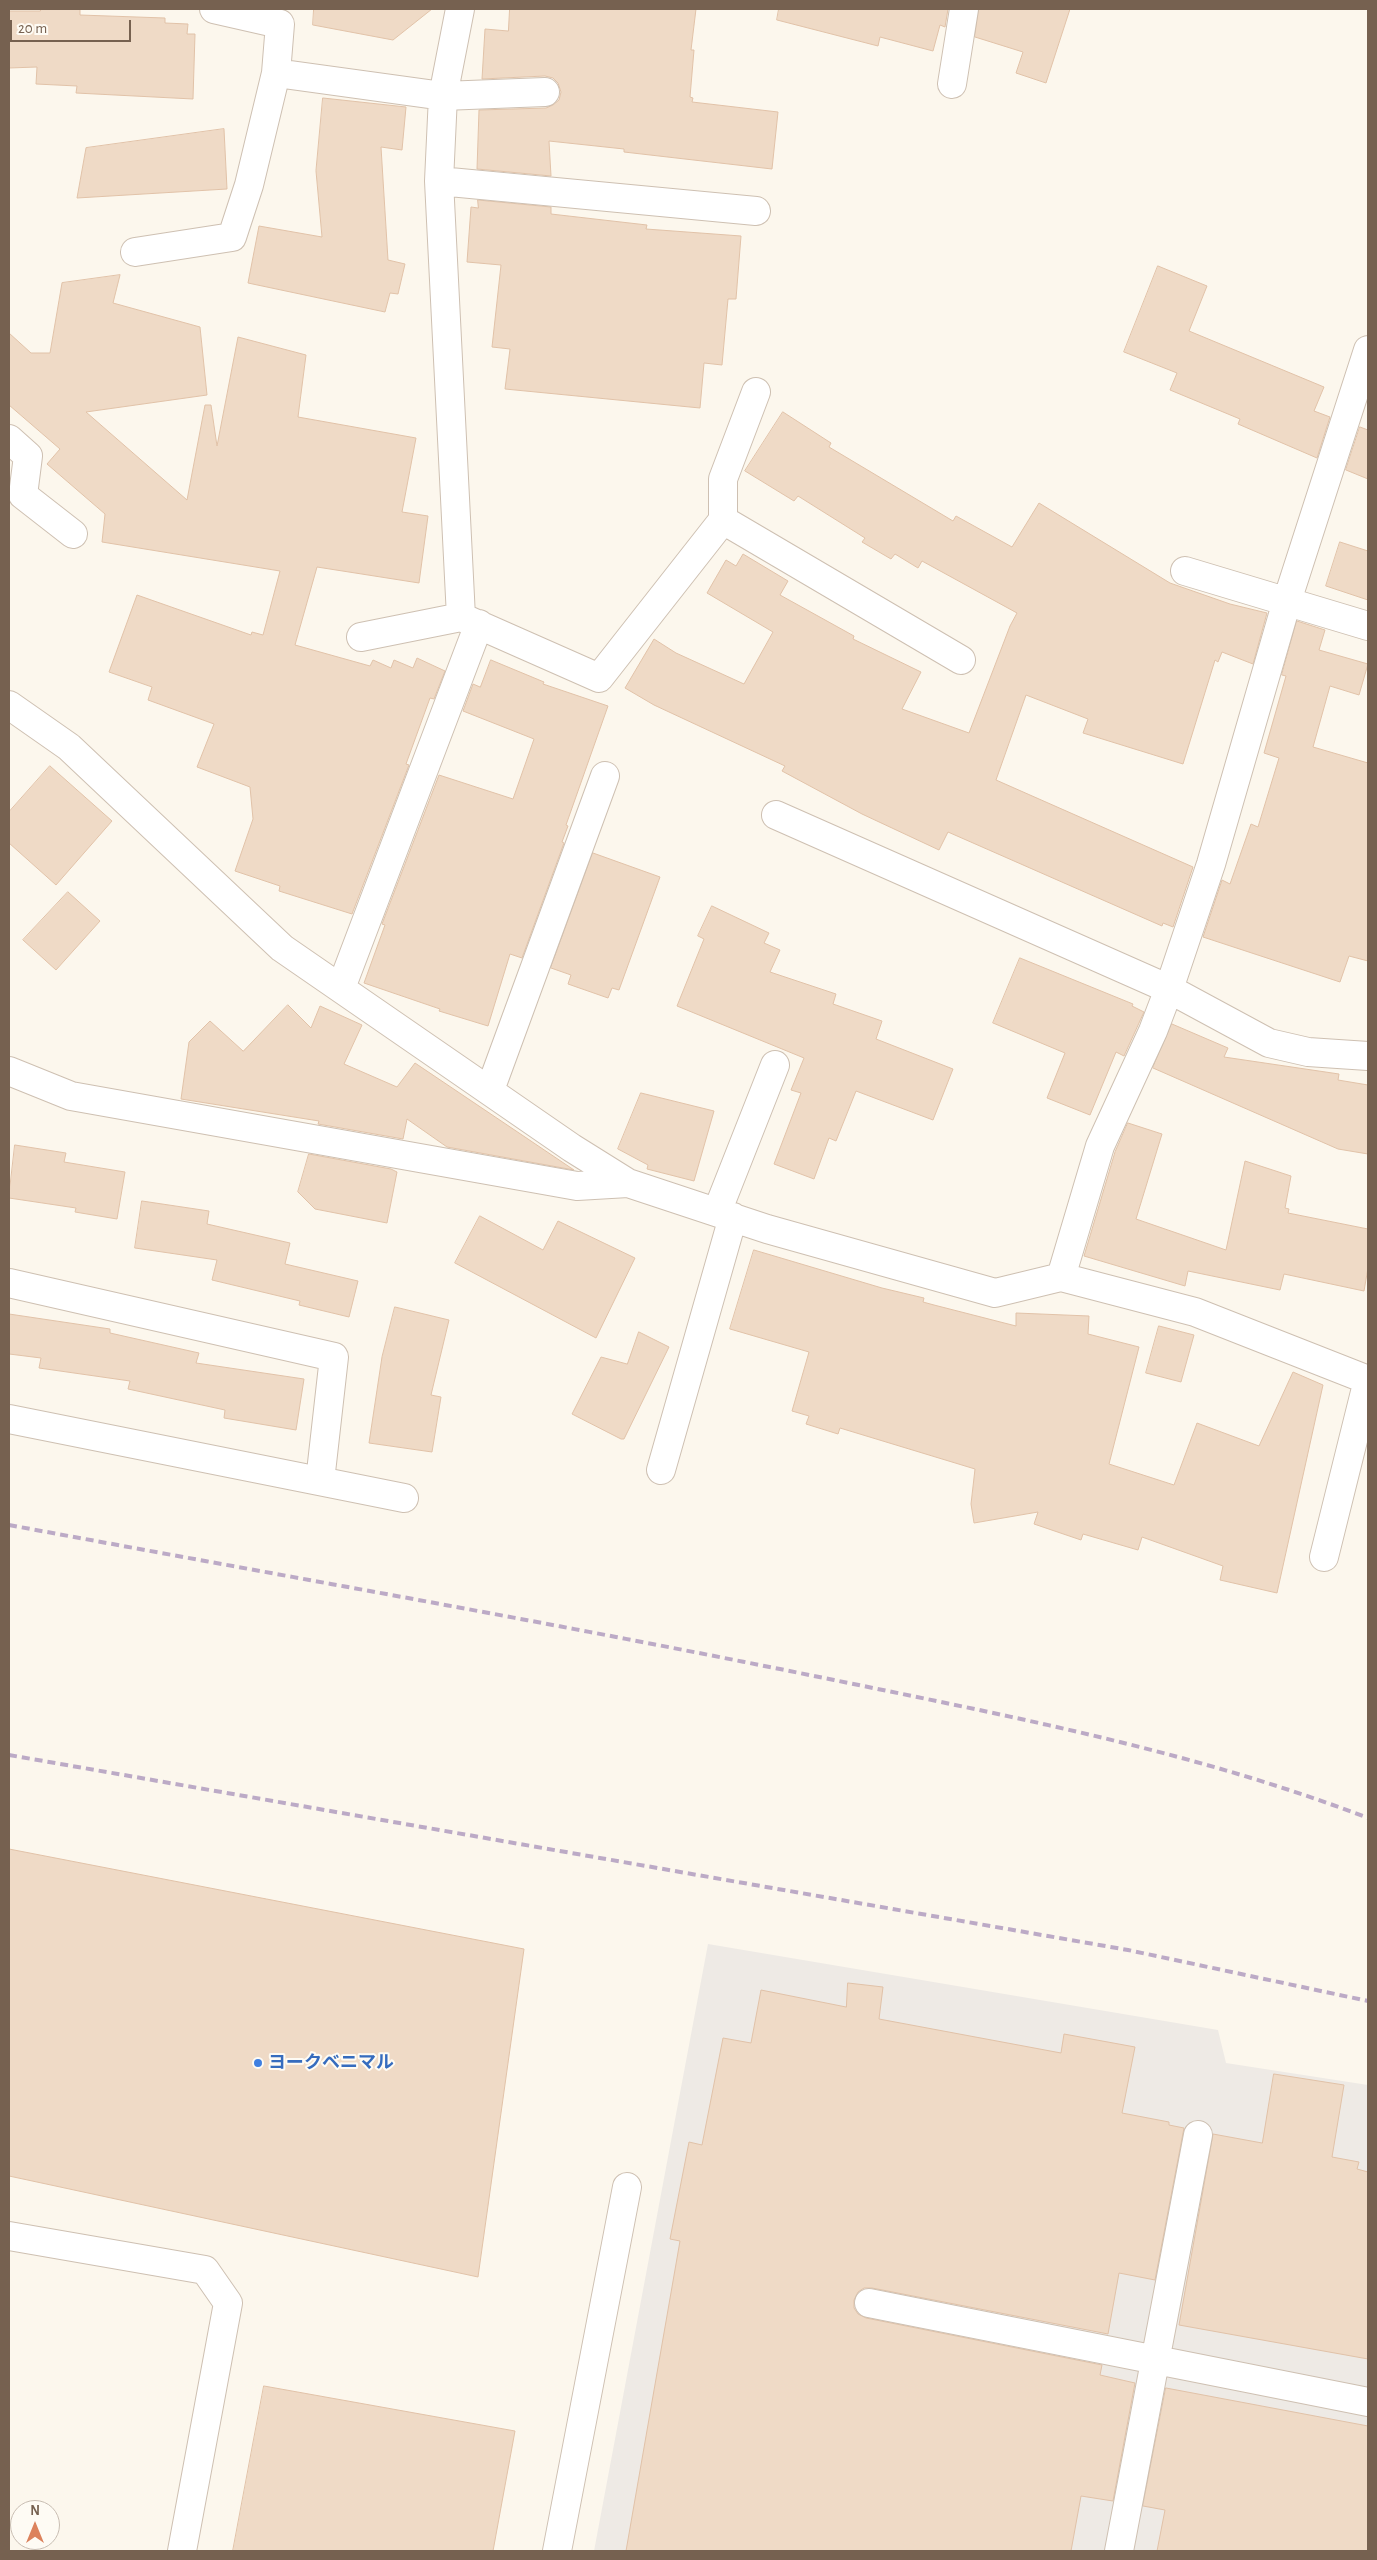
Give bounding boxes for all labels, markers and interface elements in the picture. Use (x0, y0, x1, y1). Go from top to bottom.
scale bar (12, 10, 134, 42)
text: 20 m (18, 21, 47, 36)
place label: ヨークベニマル (268, 2052, 394, 2074)
marker: ヨークベニマル (252, 2057, 264, 2069)
north arrow (10, 2500, 60, 2550)
text: N (30, 2504, 40, 2518)

